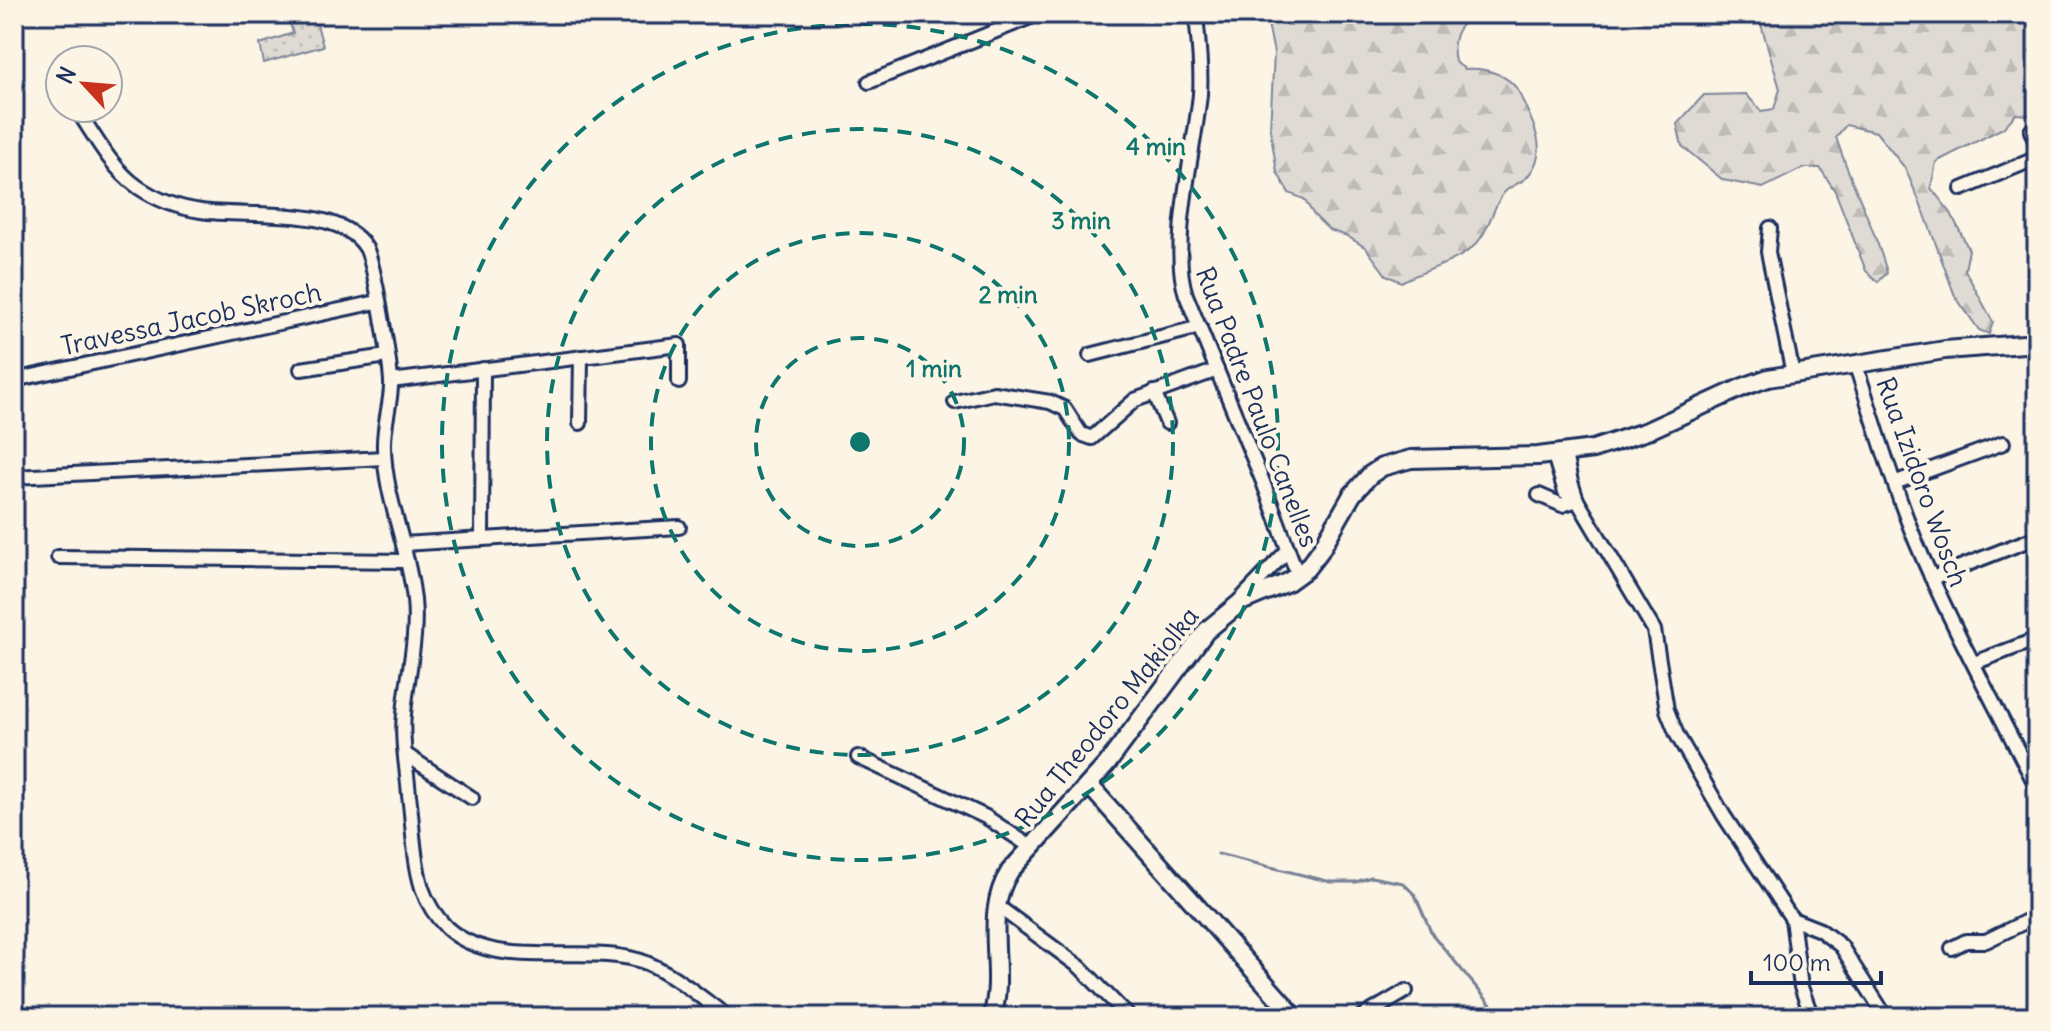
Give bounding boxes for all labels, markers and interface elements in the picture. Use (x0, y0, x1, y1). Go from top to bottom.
north arrow (44, 44, 124, 124)
text: N (50, 62, 82, 88)
text: 4 min (1126, 131, 1186, 161)
text: 3 min (1051, 205, 1111, 235)
street label: Rua Padre Paulo Canelles (1189, 262, 1326, 552)
street label: Travessa Jacob Skroch (58, 275, 324, 362)
text: 2 min (978, 279, 1038, 309)
text: 1 min (906, 353, 962, 383)
street label: Rua Izidoro Wosch (1869, 373, 1976, 591)
centre of rings (846, 428, 874, 456)
street label: Rua Theodoro Makiolka (1008, 600, 1206, 834)
scale bar (1751, 935, 1881, 985)
text: 100 m (1763, 947, 1831, 977)

